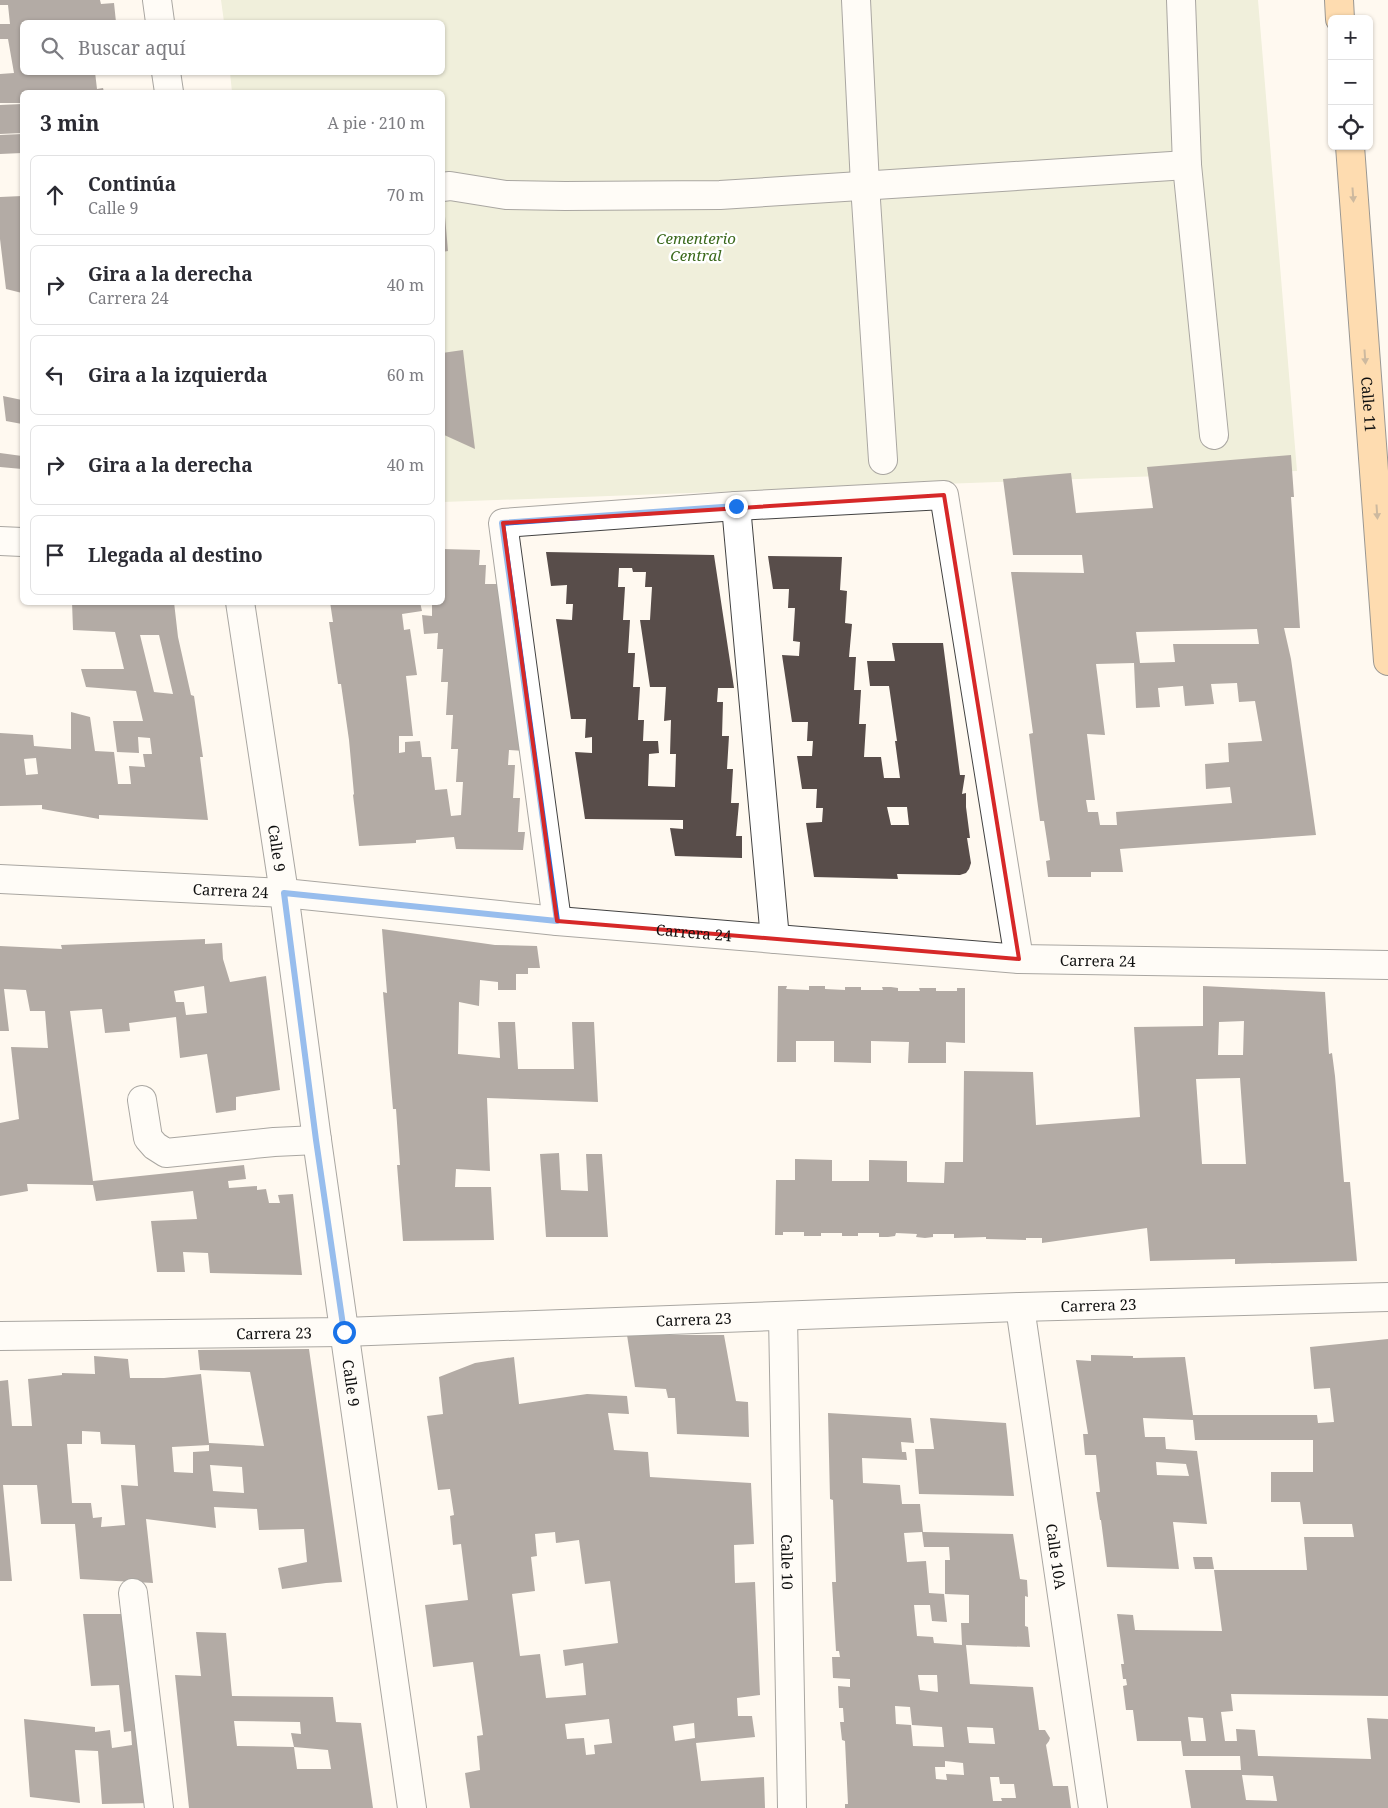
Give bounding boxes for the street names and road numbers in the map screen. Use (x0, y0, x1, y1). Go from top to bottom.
street label: Calle 11 (1357, 376, 1381, 433)
street label: Calle 9 (264, 823, 291, 873)
street label: Carrera 24 (192, 879, 270, 902)
street label: Carrera 24 (655, 919, 733, 945)
street label: Carrera 24 (1060, 950, 1136, 971)
street label: Carrera 23 (1060, 1294, 1137, 1316)
street label: Carrera 23 (656, 1308, 732, 1330)
street label: Carrera 23 (236, 1322, 312, 1343)
street label: Calle 9 (338, 1358, 365, 1408)
street label: Calle 10A (1042, 1522, 1071, 1591)
street label: Calle 10 (777, 1534, 798, 1590)

